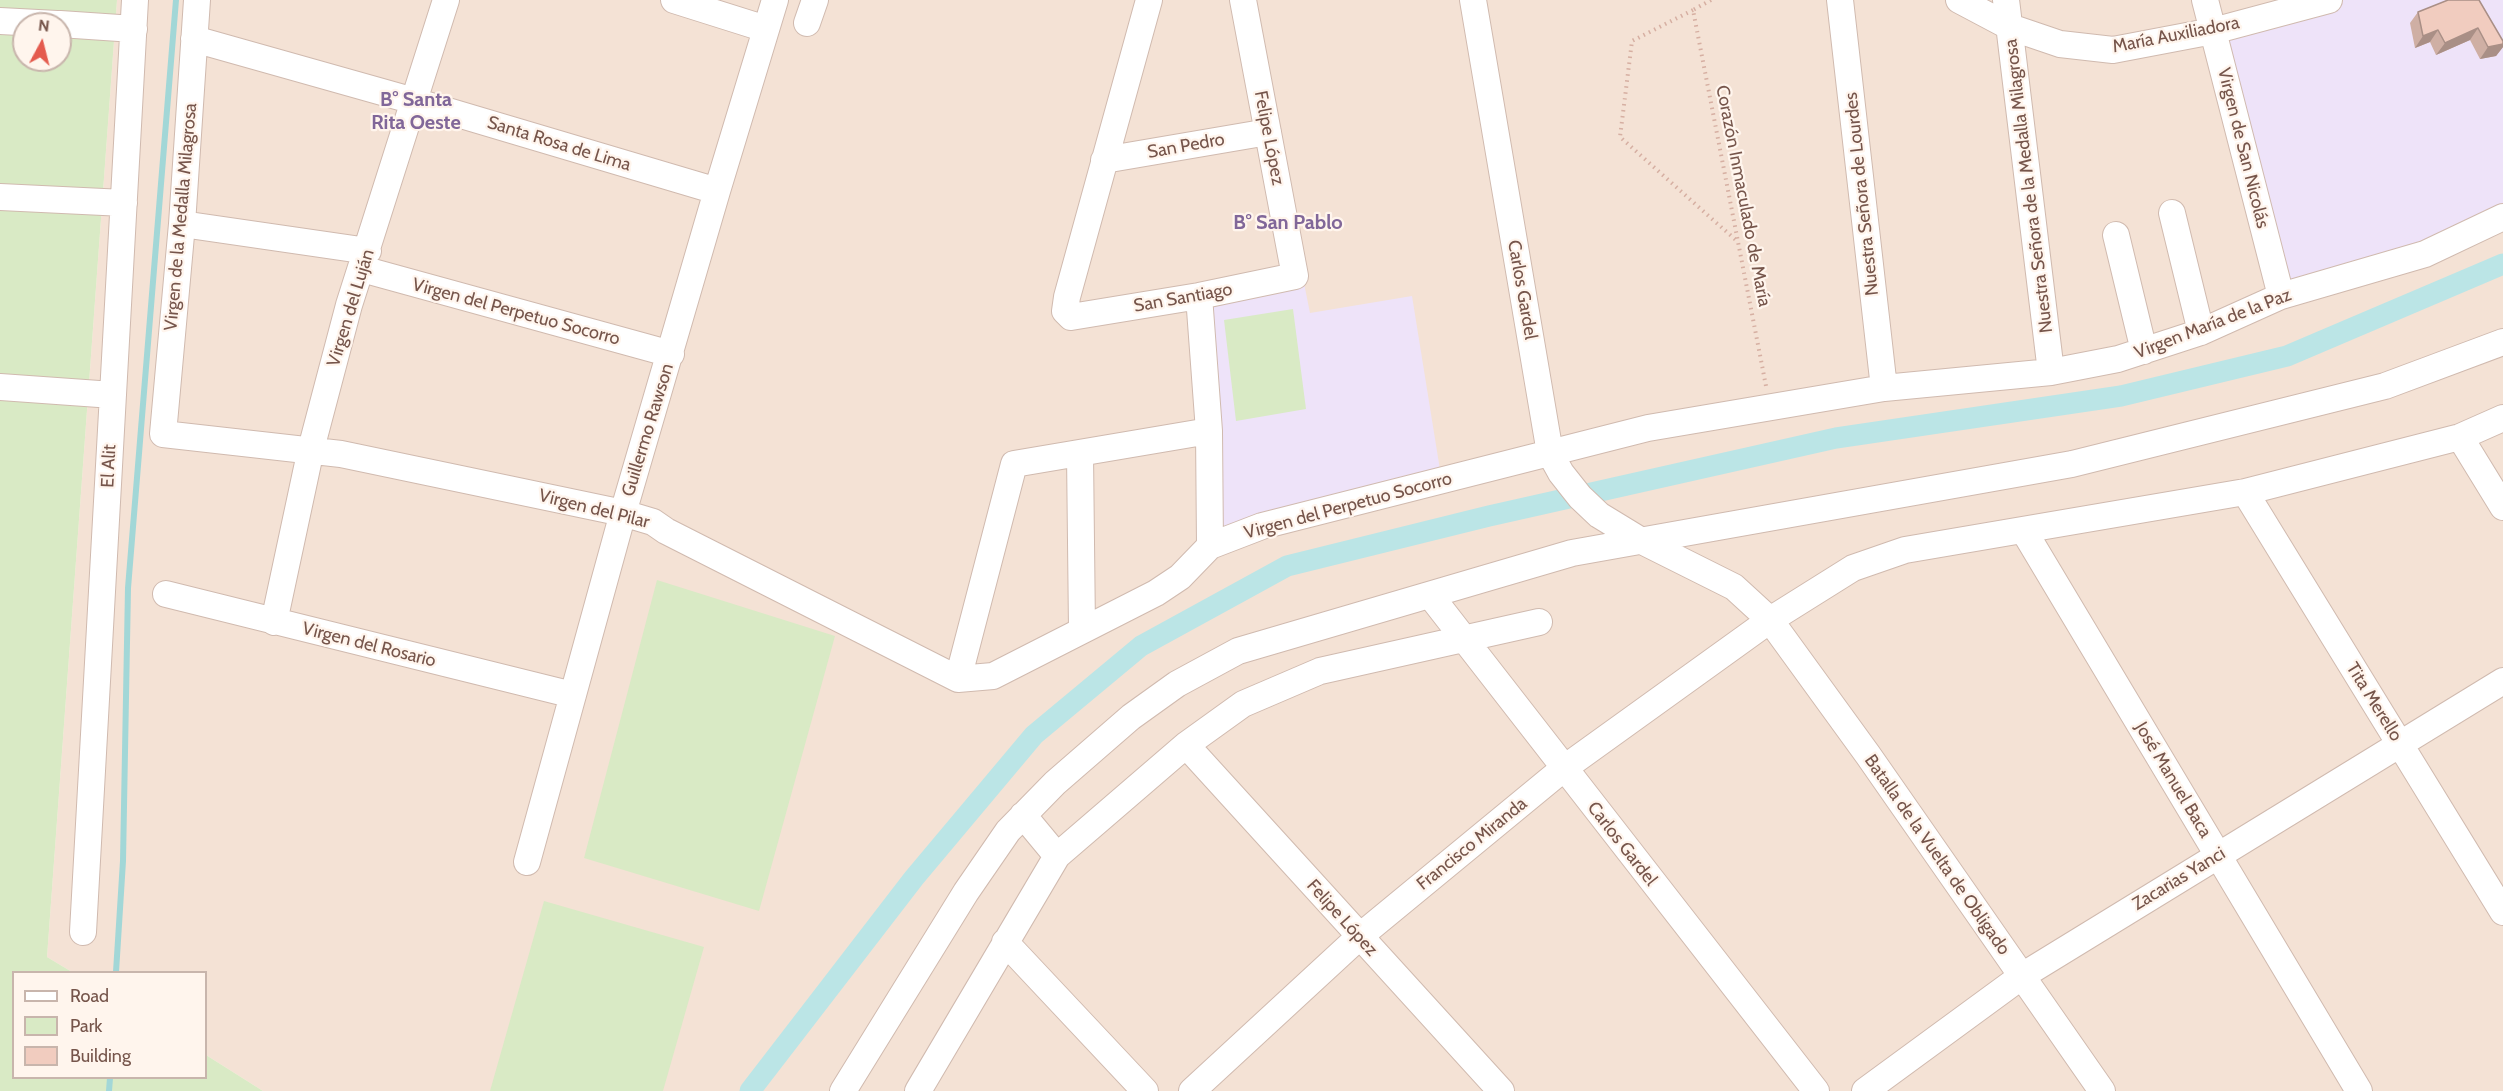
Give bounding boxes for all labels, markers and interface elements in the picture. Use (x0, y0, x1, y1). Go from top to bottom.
north arrow (12, 12, 72, 72)
street label: María Auxiliadora (2111, 12, 2241, 58)
text: N (37, 16, 51, 36)
street label: Nuestra Señora de la Medalla Milagrosa (2000, 38, 2058, 334)
street label: Virgen de San Nicolás (2213, 66, 2273, 230)
street label: Corazón Inmaculado de María (1711, 83, 1775, 309)
district label: B° Santa Rita Oeste (371, 88, 461, 135)
street label: Felipe López (1249, 89, 1289, 187)
street label: Nuestra Señora de Lourdes (1841, 91, 1883, 297)
street label: Virgen de la Medalla Milagrosa (160, 102, 202, 332)
street label: Santa Rosa de Lima (485, 112, 633, 176)
street label: San Pedro (1146, 129, 1226, 163)
district label: B° San Pablo (1233, 211, 1343, 235)
street label: Carlos Gardel (1503, 239, 1541, 341)
street label: Virgen del Luján (323, 247, 379, 369)
street label: Virgen del Perpetuo Socorro (410, 274, 622, 350)
street label: San Santiago (1132, 279, 1234, 317)
street label: Virgen María de la Paz (2132, 284, 2294, 364)
street label: Guillermo Rawson (618, 361, 678, 499)
street label: El Alit (97, 444, 121, 488)
street label: Virgen del Perpetuo Socorro (1242, 468, 1454, 544)
street label: Virgen del Pilar (536, 485, 652, 533)
street label: Virgen del Rosario (300, 618, 438, 672)
street label: Tita Merello (2341, 659, 2407, 745)
street label: José Manuel Baca (2130, 718, 2216, 842)
street label: Batalla de la Vuelta de Obligado (1859, 751, 2015, 959)
street label: Francisco Miranda (1413, 793, 1531, 895)
street label: Carlos Gardel (1583, 798, 1661, 890)
street label: Zacarias Yanci (2129, 843, 2229, 915)
street label: Felipe López (1302, 875, 1382, 961)
legend (12, 971, 207, 1079)
text: Road (70, 985, 109, 1007)
text: Park (70, 1015, 102, 1037)
text: Building (70, 1045, 131, 1067)

